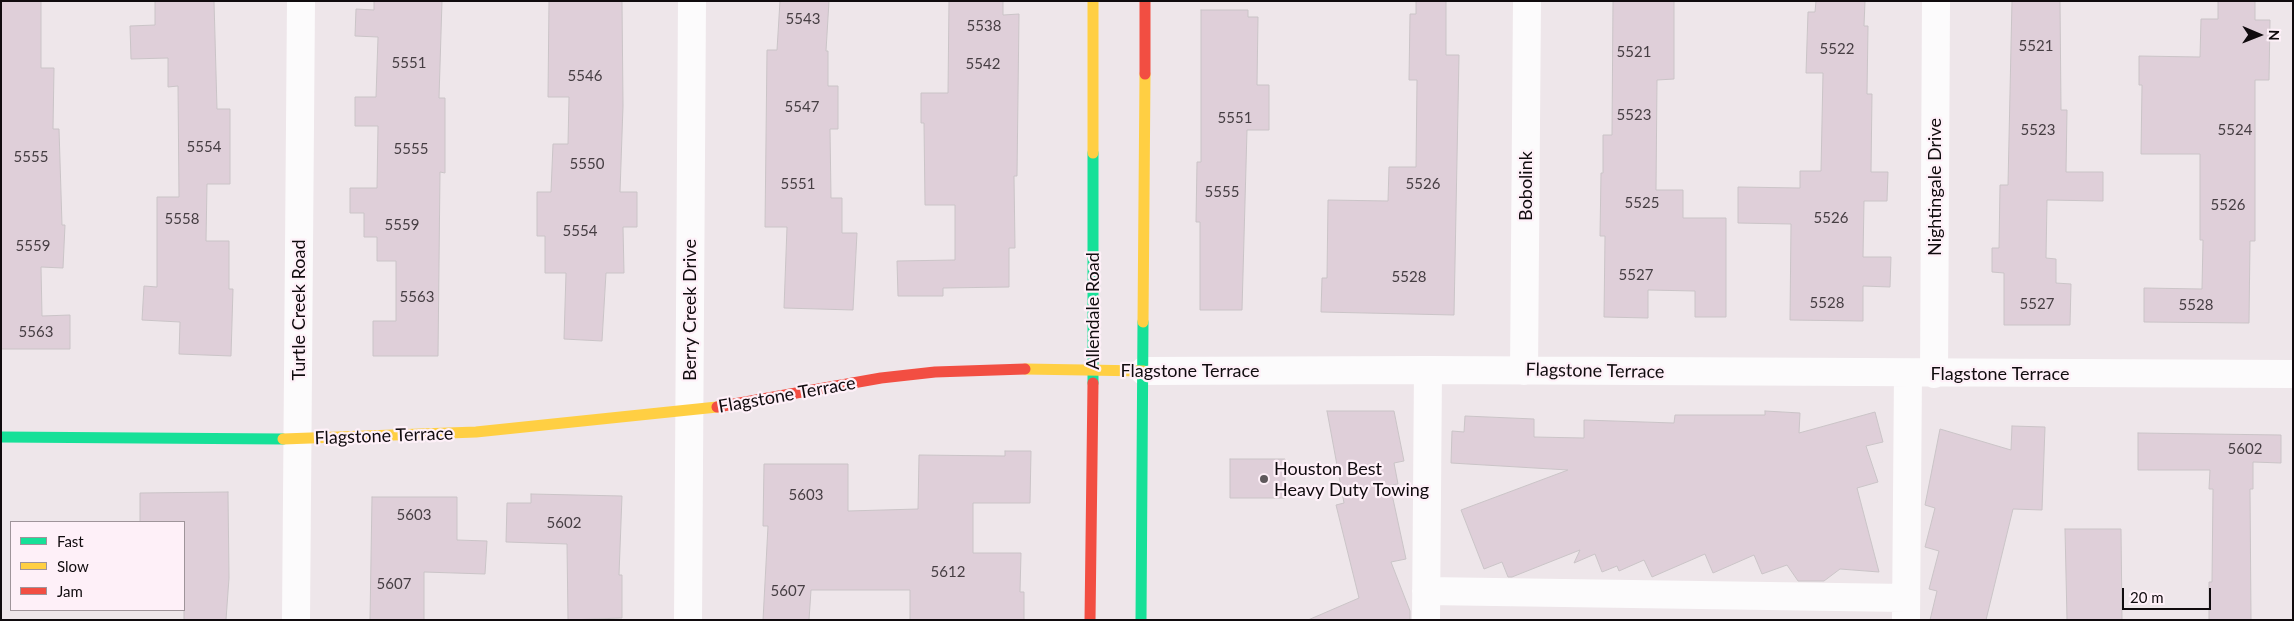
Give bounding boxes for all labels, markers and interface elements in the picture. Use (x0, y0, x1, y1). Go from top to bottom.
house number: 5543 (786, 10, 820, 28)
north arrow (2234, 10, 2284, 60)
house number: 5538 (967, 17, 1001, 35)
text: N (2266, 30, 2283, 41)
house number: 5521 (2019, 37, 2053, 55)
house number: 5522 (1820, 40, 1854, 58)
house number: 5521 (1617, 43, 1651, 61)
house number: 5551 (392, 54, 426, 72)
house number: 5542 (966, 55, 1000, 73)
house number: 5546 (568, 67, 602, 85)
house number: 5547 (785, 98, 819, 116)
house number: 5523 (1617, 106, 1651, 124)
house number: 5551 (1218, 109, 1252, 127)
street label: Nightingale Drive (1924, 118, 1946, 256)
house number: 5523 (2021, 121, 2055, 139)
house number: 5524 (2218, 121, 2252, 139)
house number: 5554 (187, 138, 221, 156)
house number: 5555 (394, 140, 428, 158)
house number: 5555 (14, 148, 48, 166)
street label: Bobolink (1515, 151, 1537, 221)
house number: 5550 (570, 155, 604, 173)
house number: 5551 (781, 175, 815, 193)
house number: 5526 (1406, 175, 1440, 193)
house number: 5555 (1205, 183, 1239, 201)
house number: 5525 (1625, 194, 1659, 212)
house number: 5526 (2211, 196, 2245, 214)
house number: 5526 (1814, 209, 1848, 227)
house number: 5558 (165, 210, 199, 228)
house number: 5559 (385, 216, 419, 234)
house number: 5554 (563, 222, 597, 240)
house number: 5559 (16, 237, 50, 255)
street label: Berry Creek Drive (679, 239, 701, 381)
street label: Turtle Creek Road (288, 240, 310, 380)
street label: Allendale Road (1082, 252, 1104, 370)
house number: 5527 (1619, 266, 1653, 284)
house number: 5528 (1392, 268, 1426, 286)
house number: 5563 (400, 288, 434, 306)
house number: 5528 (1810, 294, 1844, 312)
house number: 5527 (2020, 295, 2054, 313)
house number: 5528 (2179, 296, 2213, 314)
house number: 5563 (19, 323, 53, 341)
street label: Flagstone Terrace (1525, 359, 1665, 383)
street label: Flagstone Terrace (1121, 360, 1259, 382)
street label: Flagstone Terrace (1931, 363, 2069, 385)
street label: Flagstone Terrace (717, 372, 857, 418)
street label: Flagstone Terrace (314, 423, 454, 449)
house number: 5602 (2228, 440, 2262, 458)
place label: Houston Best Heavy Duty Towing (1274, 458, 1429, 500)
marker: Houston Best Heavy Duty Towing (1258, 473, 1270, 485)
house number: 5603 (789, 486, 823, 504)
house number: 5603 (397, 506, 431, 524)
house number: 5602 (547, 514, 581, 532)
legend (10, 521, 185, 611)
text: Fast (57, 532, 84, 550)
text: Slow (57, 557, 89, 575)
house number: 5612 (931, 563, 965, 581)
house number: 5607 (377, 575, 411, 593)
scale bar (2124, 578, 2213, 610)
text: Jam (57, 582, 83, 600)
house number: 5607 (771, 582, 805, 600)
text: 20 m (2130, 588, 2164, 606)

